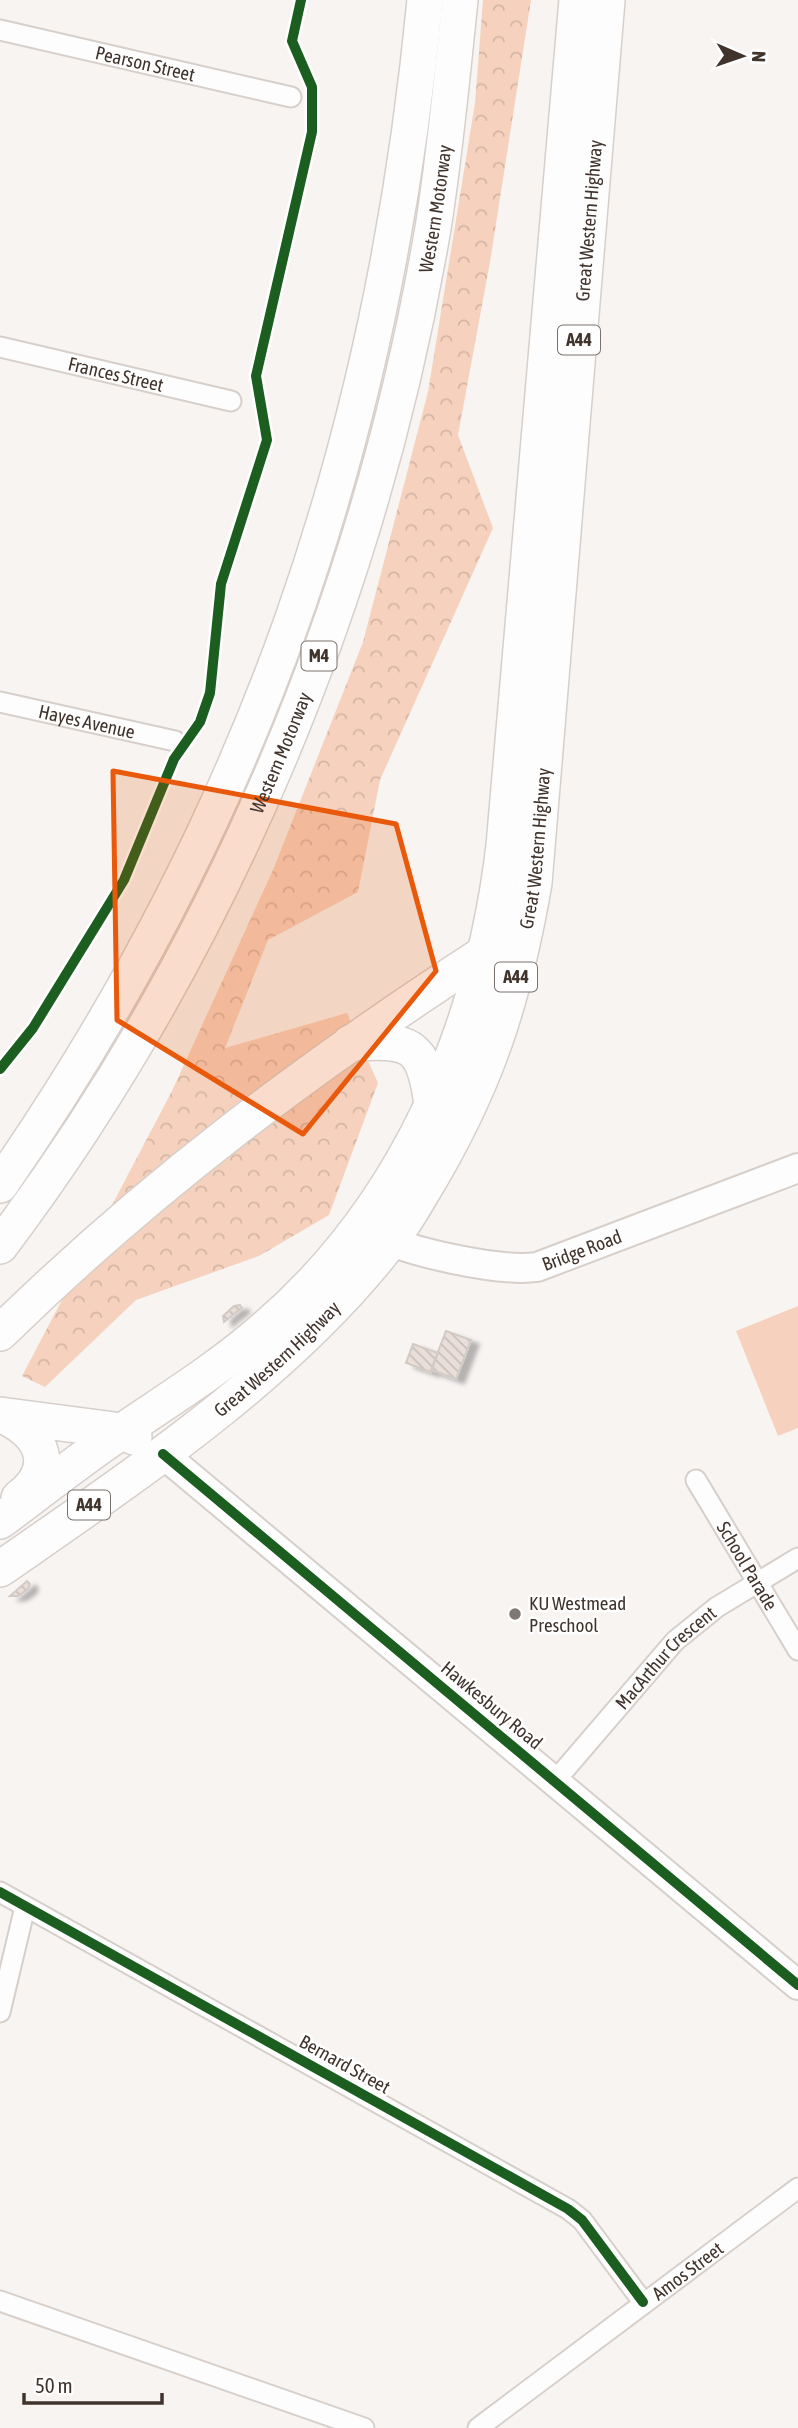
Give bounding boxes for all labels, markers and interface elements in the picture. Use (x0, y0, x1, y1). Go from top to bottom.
north arrow (707, 21, 777, 91)
street label: Pearson Street (93, 41, 197, 86)
text: N (748, 51, 770, 63)
street label: Great Western Highway (571, 139, 606, 302)
street label: Western Motorway (414, 143, 455, 275)
road number: A44 (558, 326, 600, 354)
street label: Frances Street (66, 352, 166, 396)
road number: M4 (302, 642, 336, 670)
street label: Western Motorway (245, 689, 315, 817)
street label: Hayes Avenue (37, 700, 137, 743)
street label: Great Western Highway (515, 767, 555, 931)
road number: A44 (495, 962, 537, 992)
street label: Bridge Road (539, 1225, 625, 1275)
street label: Great Western Highway (210, 1296, 344, 1421)
road number: A44 (68, 1490, 110, 1520)
street label: School Parade (712, 1518, 782, 1614)
place label: KU Westmead Preschool (529, 1592, 626, 1636)
street label: MacArthur Crescent (611, 1601, 720, 1714)
marker: KU Westmead Preschool (507, 1606, 523, 1622)
street label: Hawkesbury Road (437, 1656, 547, 1754)
street label: Bernard Street (296, 2030, 394, 2098)
street label: Amos Street (648, 2237, 727, 2305)
scale bar (24, 2362, 163, 2406)
text: 50 m (35, 2373, 73, 2397)

